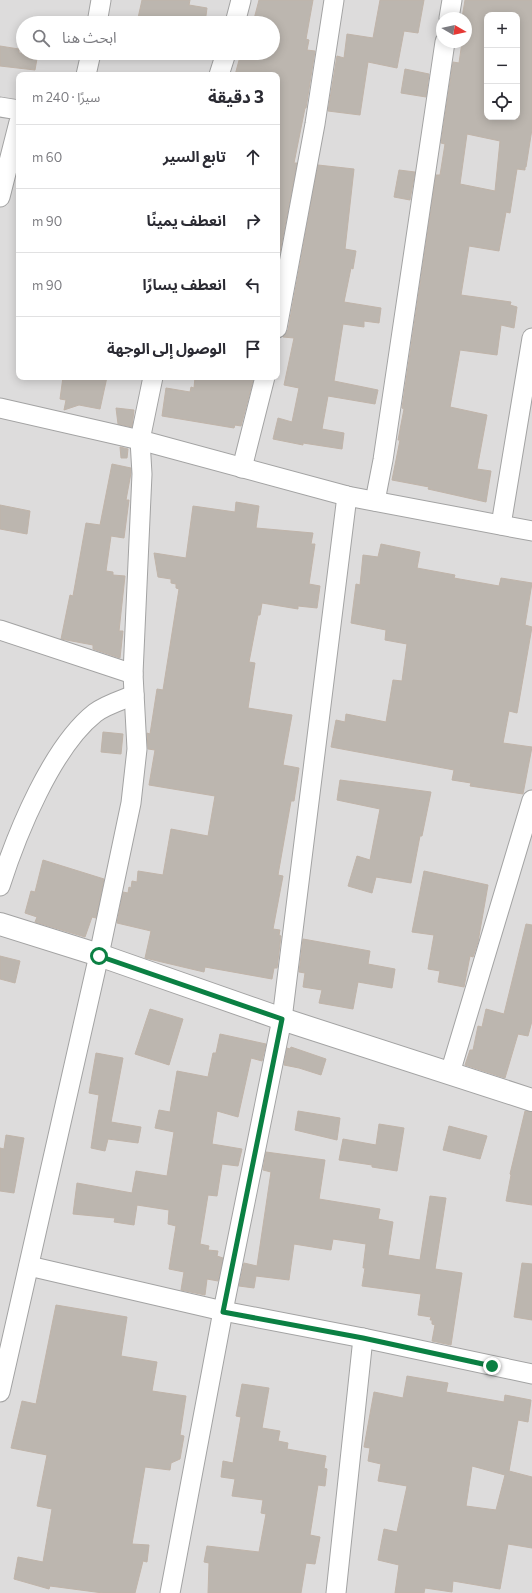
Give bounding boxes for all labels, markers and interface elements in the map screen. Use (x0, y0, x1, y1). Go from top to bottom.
north arrow (436, 12, 472, 48)
map controls (484, 12, 520, 120)
button: + (484, 12, 520, 48)
search box (16, 16, 280, 60)
icon: search (30, 27, 52, 49)
text: ابحث هنا (62, 28, 117, 46)
button: − (484, 48, 520, 84)
button: locate (484, 84, 520, 120)
text: 3 دقيقة (208, 86, 264, 107)
text: سيرًا · 240 m (32, 89, 100, 105)
icon: ahead (242, 146, 264, 168)
text: تابع السير (163, 147, 226, 165)
text: 60 m (32, 149, 62, 165)
icon: right (242, 210, 264, 232)
text: انعطف يمينًا (146, 211, 226, 229)
text: 90 m (32, 213, 62, 229)
icon: left (242, 274, 264, 296)
text: انعطف يسارًا (143, 275, 226, 293)
text: 90 m (32, 277, 62, 293)
icon: arrive (242, 338, 264, 360)
text: الوصول إلى الوجهة (107, 339, 226, 357)
route start (90, 947, 108, 965)
route end (483, 1357, 501, 1375)

